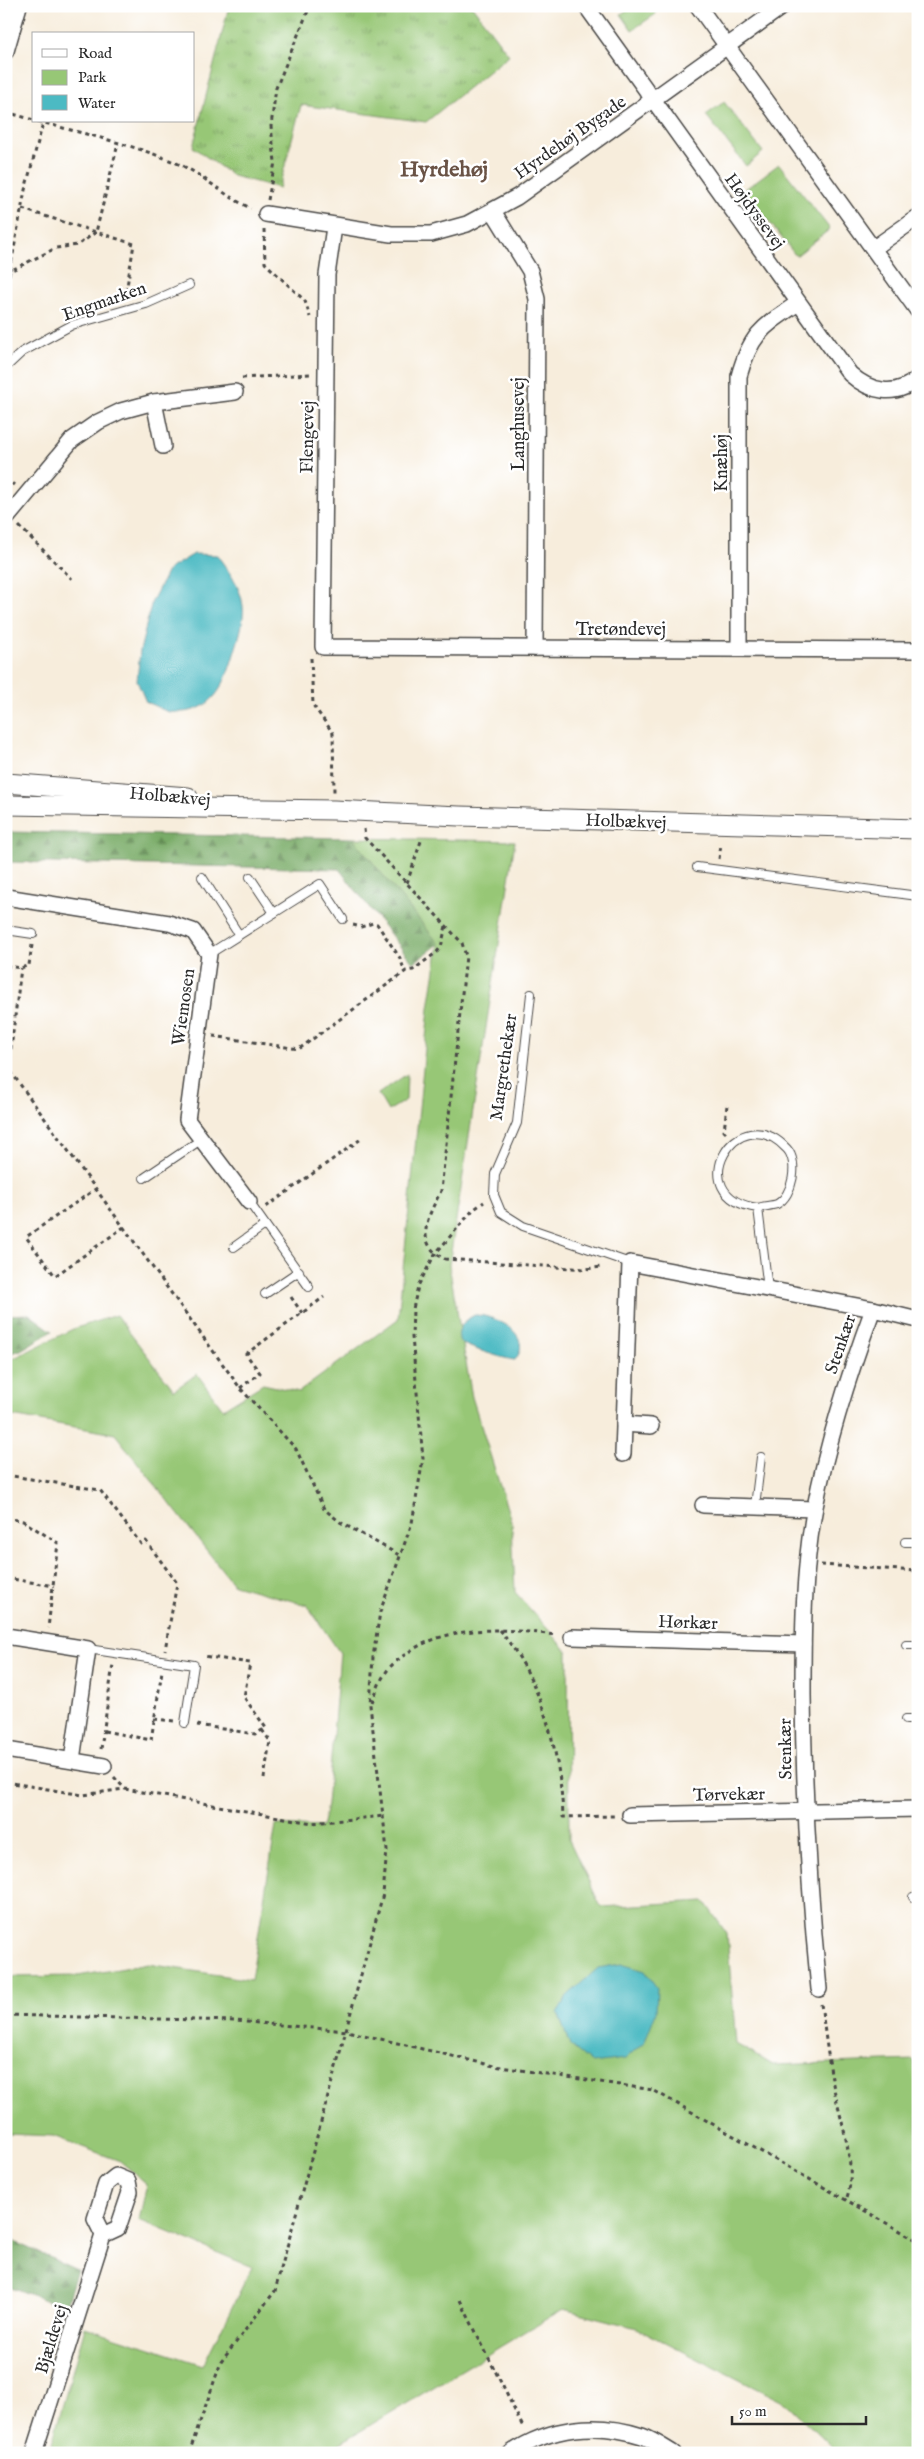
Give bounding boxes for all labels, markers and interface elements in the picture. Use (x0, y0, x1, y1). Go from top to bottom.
legend (32, 32, 195, 122)
text: Road (78, 44, 113, 63)
text: Park (78, 68, 108, 87)
street label: Hyrdehøj Bygade (510, 91, 631, 185)
text: Water (78, 94, 116, 113)
district label: Hyrdehøj (400, 156, 488, 184)
street label: Højdyssevej (718, 169, 789, 255)
street label: Engmarken (59, 277, 150, 328)
street label: Langhusevej (508, 377, 531, 471)
street label: Flengevej (296, 401, 321, 474)
street label: Knæhøj (711, 434, 734, 492)
street label: Tretøndevej (576, 619, 666, 642)
street label: Holbækvej (128, 782, 211, 812)
street label: Holbækvej (585, 810, 667, 835)
street label: Wiemosen (168, 967, 201, 1047)
street label: Margrethekær (486, 1012, 523, 1122)
street label: Stenkær (821, 1311, 862, 1377)
street label: Hørkær (658, 1611, 718, 1636)
street label: Stenkær (774, 1718, 799, 1780)
street label: Tørvekær (693, 1783, 766, 1808)
street label: Bjældevej (31, 2302, 74, 2377)
scale bar (732, 2394, 865, 2426)
text: 50 m (739, 2402, 767, 2421)

